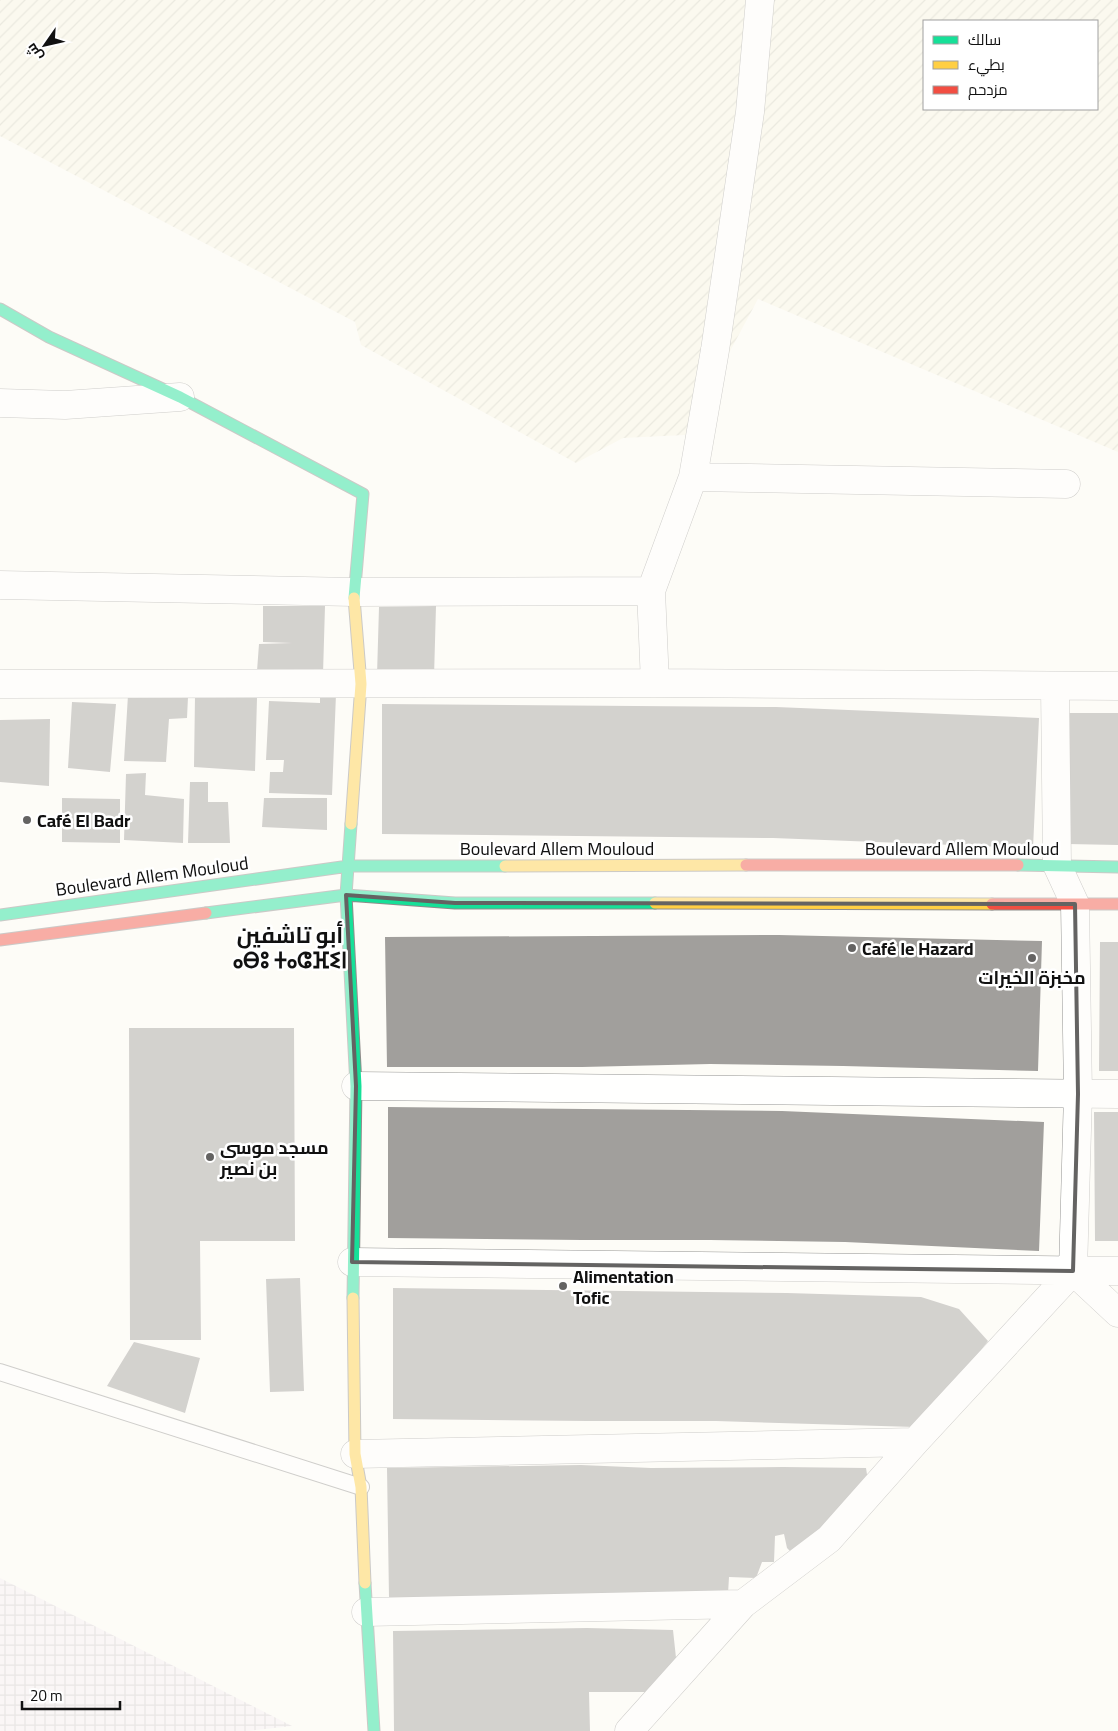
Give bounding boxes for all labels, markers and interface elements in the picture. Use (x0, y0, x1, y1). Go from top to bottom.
north arrow (20, 20, 70, 70)
legend (923, 20, 1098, 110)
text: سالك (968, 25, 1001, 54)
text: ش (18, 38, 50, 67)
text: بطيء (968, 50, 1005, 79)
text: مزدحم (968, 75, 1008, 104)
place label: Café El Badr (37, 804, 131, 837)
marker: Café El Badr (21, 814, 33, 826)
street label: Boulevard Allem Mouloud (460, 832, 654, 865)
street label: Boulevard Allem Mouloud (865, 832, 1059, 865)
street label: Boulevard Allem Mouloud (53, 846, 251, 906)
district label: أبو تاشفين ⴰⴱⵓ ⵜⴰⵛⴼⵉⵏ (233, 914, 347, 981)
place label: Café le Hazard (862, 932, 974, 965)
marker: Café le Hazard (846, 942, 858, 954)
marker: مخبزة الخيرات (1026, 952, 1038, 964)
place label: مخبزة الخيرات (978, 961, 1086, 994)
place label: مسجد موسى بن نصير (219, 1131, 329, 1185)
marker: مسجد موسى بن نصير (204, 1151, 216, 1163)
place label: Alimentation Tofic (573, 1260, 674, 1314)
marker: Alimentation Tofic (557, 1280, 569, 1292)
scale bar (22, 1678, 120, 1710)
text: 20 m (30, 1681, 63, 1710)

